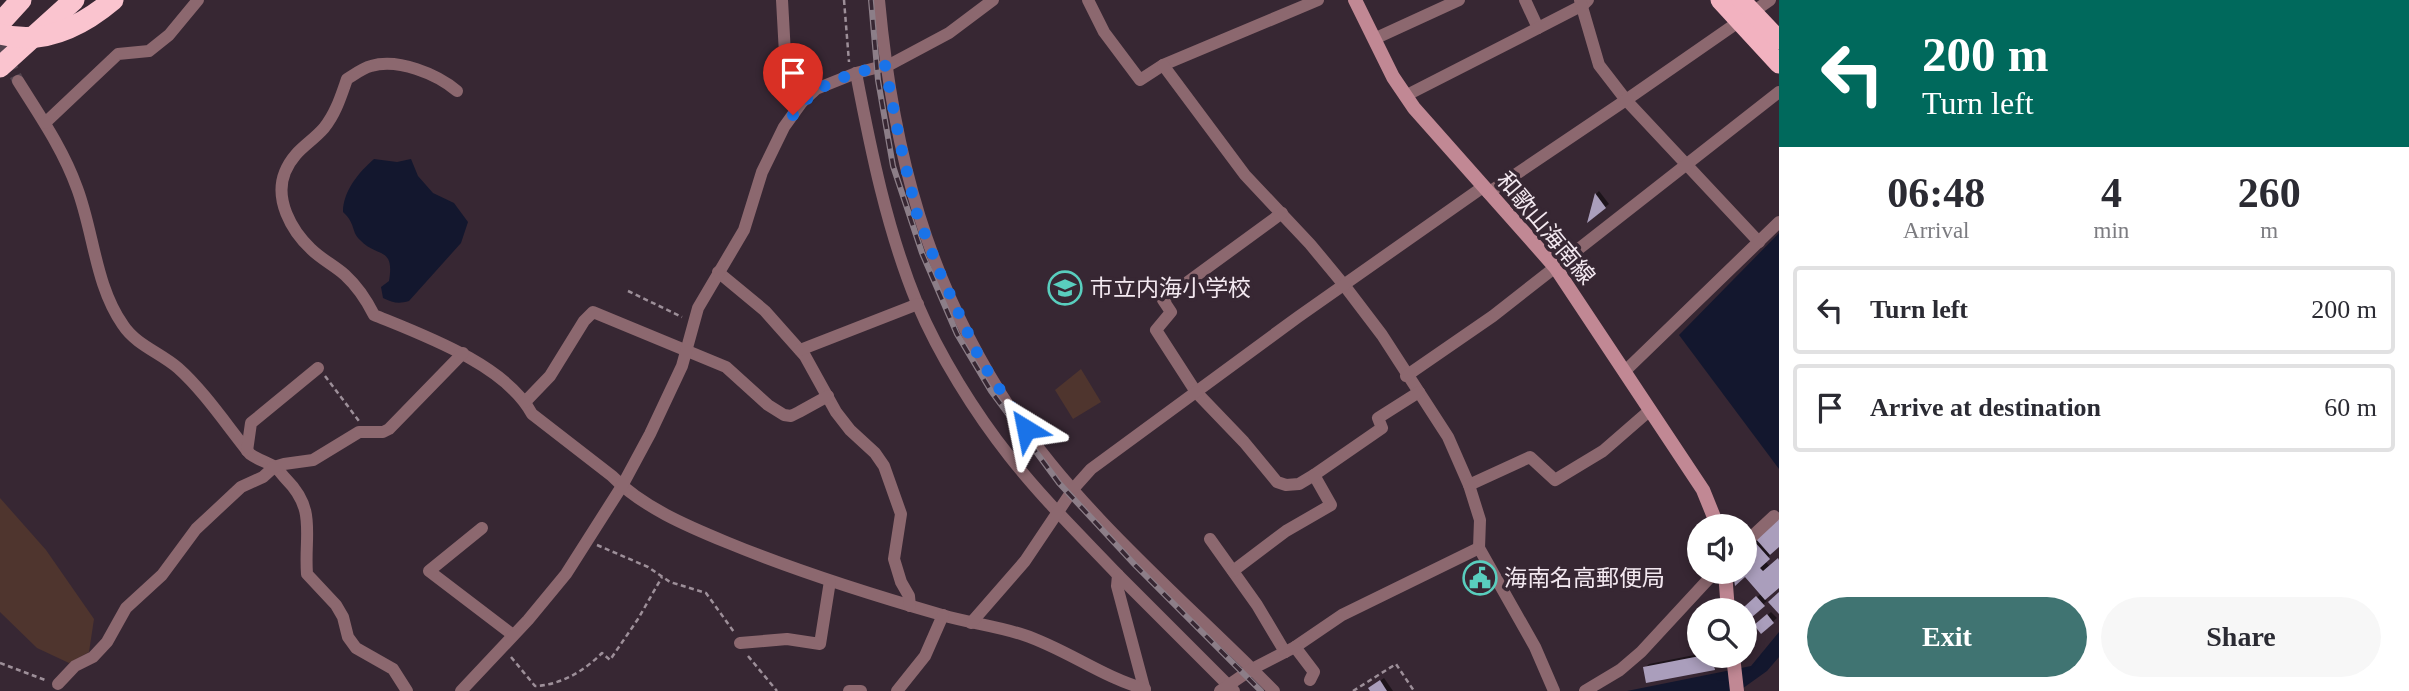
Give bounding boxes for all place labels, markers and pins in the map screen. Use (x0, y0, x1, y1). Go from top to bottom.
pin (763, 43, 823, 115)
school or university icon: 市立内海小学校 (1046, 269, 1084, 307)
place label: 市立内海小学校 (1090, 276, 1251, 301)
public building icon: 海南名高郵便局 (1461, 559, 1499, 597)
place label: 海南名高郵便局 (1504, 566, 1665, 591)

